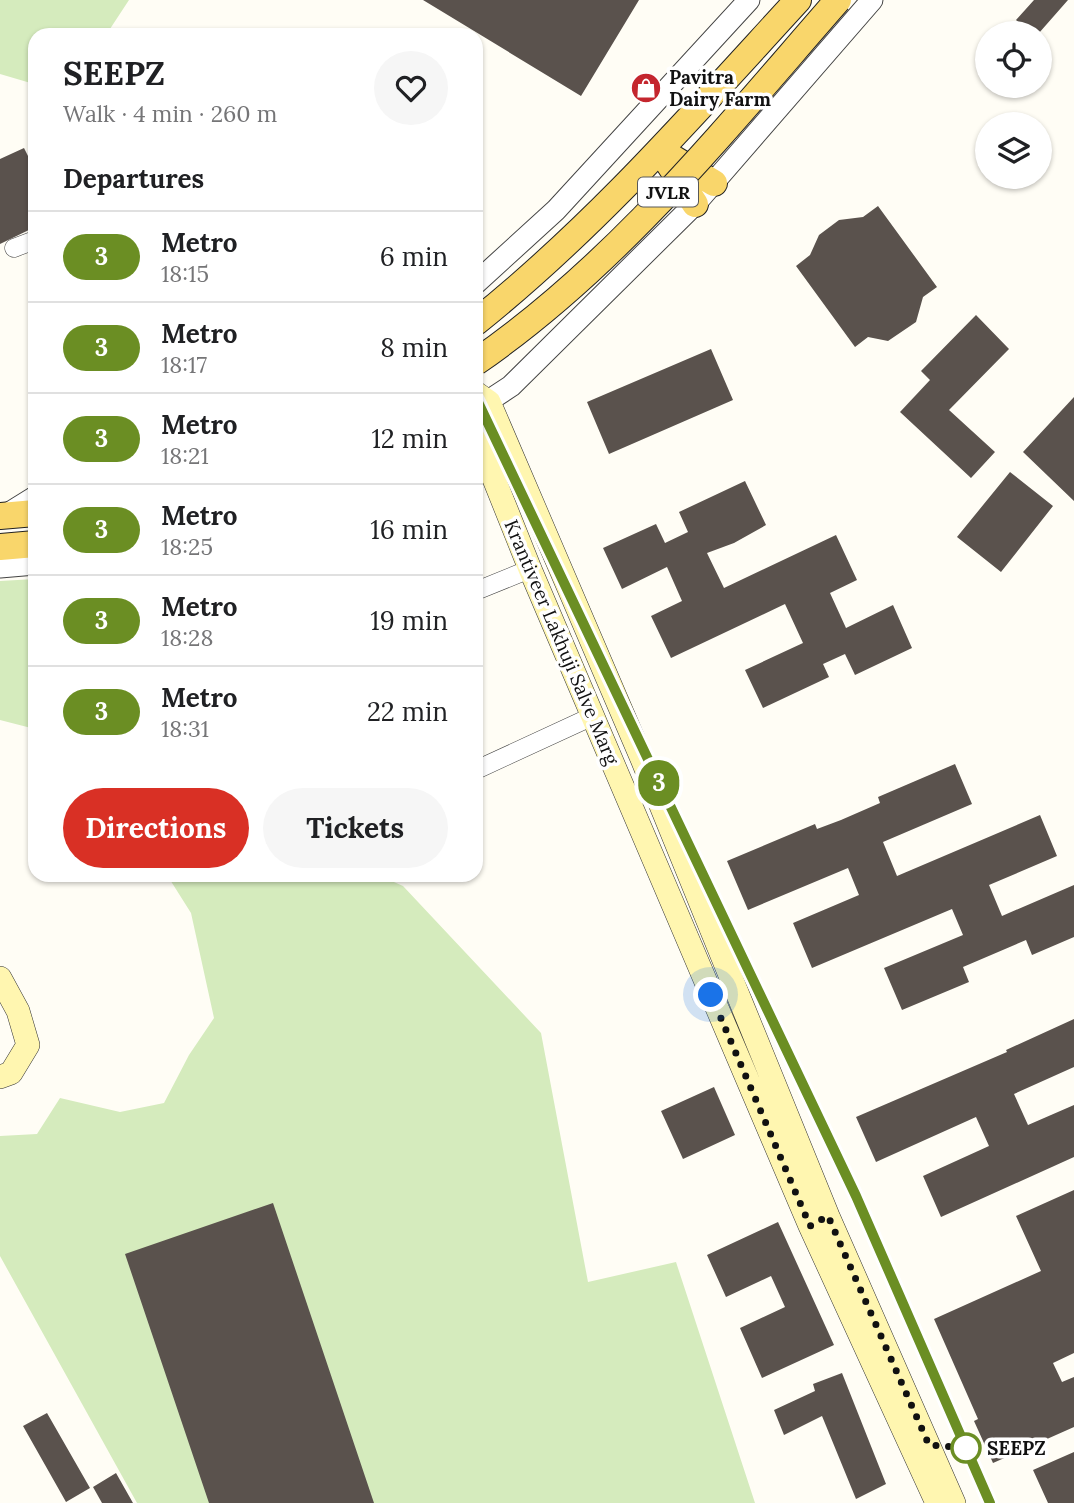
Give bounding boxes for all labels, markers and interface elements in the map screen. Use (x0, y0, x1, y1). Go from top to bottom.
map controls (975, 21, 1052, 189)
button: locate (975, 21, 1052, 98)
button: heart (374, 51, 448, 125)
text: SEEPZ (63, 52, 165, 94)
place label: Pavitra Dairy Farm (669, 65, 771, 111)
shop icon: Pavitra Dairy Farm (629, 71, 663, 105)
text: Walk · 4 min · 260 m (63, 99, 277, 128)
button: layers (975, 112, 1052, 189)
text: Departures (63, 162, 204, 195)
road number: JVLR (638, 177, 698, 206)
text: Metro (161, 226, 237, 259)
text: 6 min (380, 240, 448, 273)
text: 3 (95, 241, 108, 272)
text: 18:15 (161, 259, 209, 288)
text: Metro (161, 317, 237, 350)
text: 8 min (380, 331, 448, 364)
text: 3 (95, 332, 108, 363)
text: 18:17 (161, 350, 207, 379)
text: Metro (161, 408, 237, 441)
text: 12 min (371, 422, 448, 455)
text: 3 (95, 423, 108, 454)
text: 18:21 (161, 441, 209, 470)
text: Metro (161, 499, 237, 532)
text: 16 min (370, 513, 448, 546)
text: 3 (95, 514, 108, 545)
street label: Krantiveer Lakhuji Salve Marg (499, 516, 625, 769)
text: 18:25 (161, 532, 213, 561)
text: Metro (161, 590, 237, 623)
text: 19 min (370, 604, 448, 637)
text: 3 (95, 605, 108, 636)
text: 18:28 (161, 623, 213, 652)
text: Metro (161, 681, 237, 714)
text: 22 min (367, 695, 448, 728)
text: 3 (95, 696, 108, 727)
text: 18:31 (161, 714, 209, 743)
line badge: 3 (636, 760, 682, 806)
text: 3 (652, 767, 666, 798)
button: Directions (63, 788, 249, 868)
button: Tickets (263, 788, 448, 868)
your location (693, 977, 728, 1012)
marker: SEEPZ (951, 1433, 981, 1463)
place label: SEEPZ (987, 1436, 1046, 1460)

